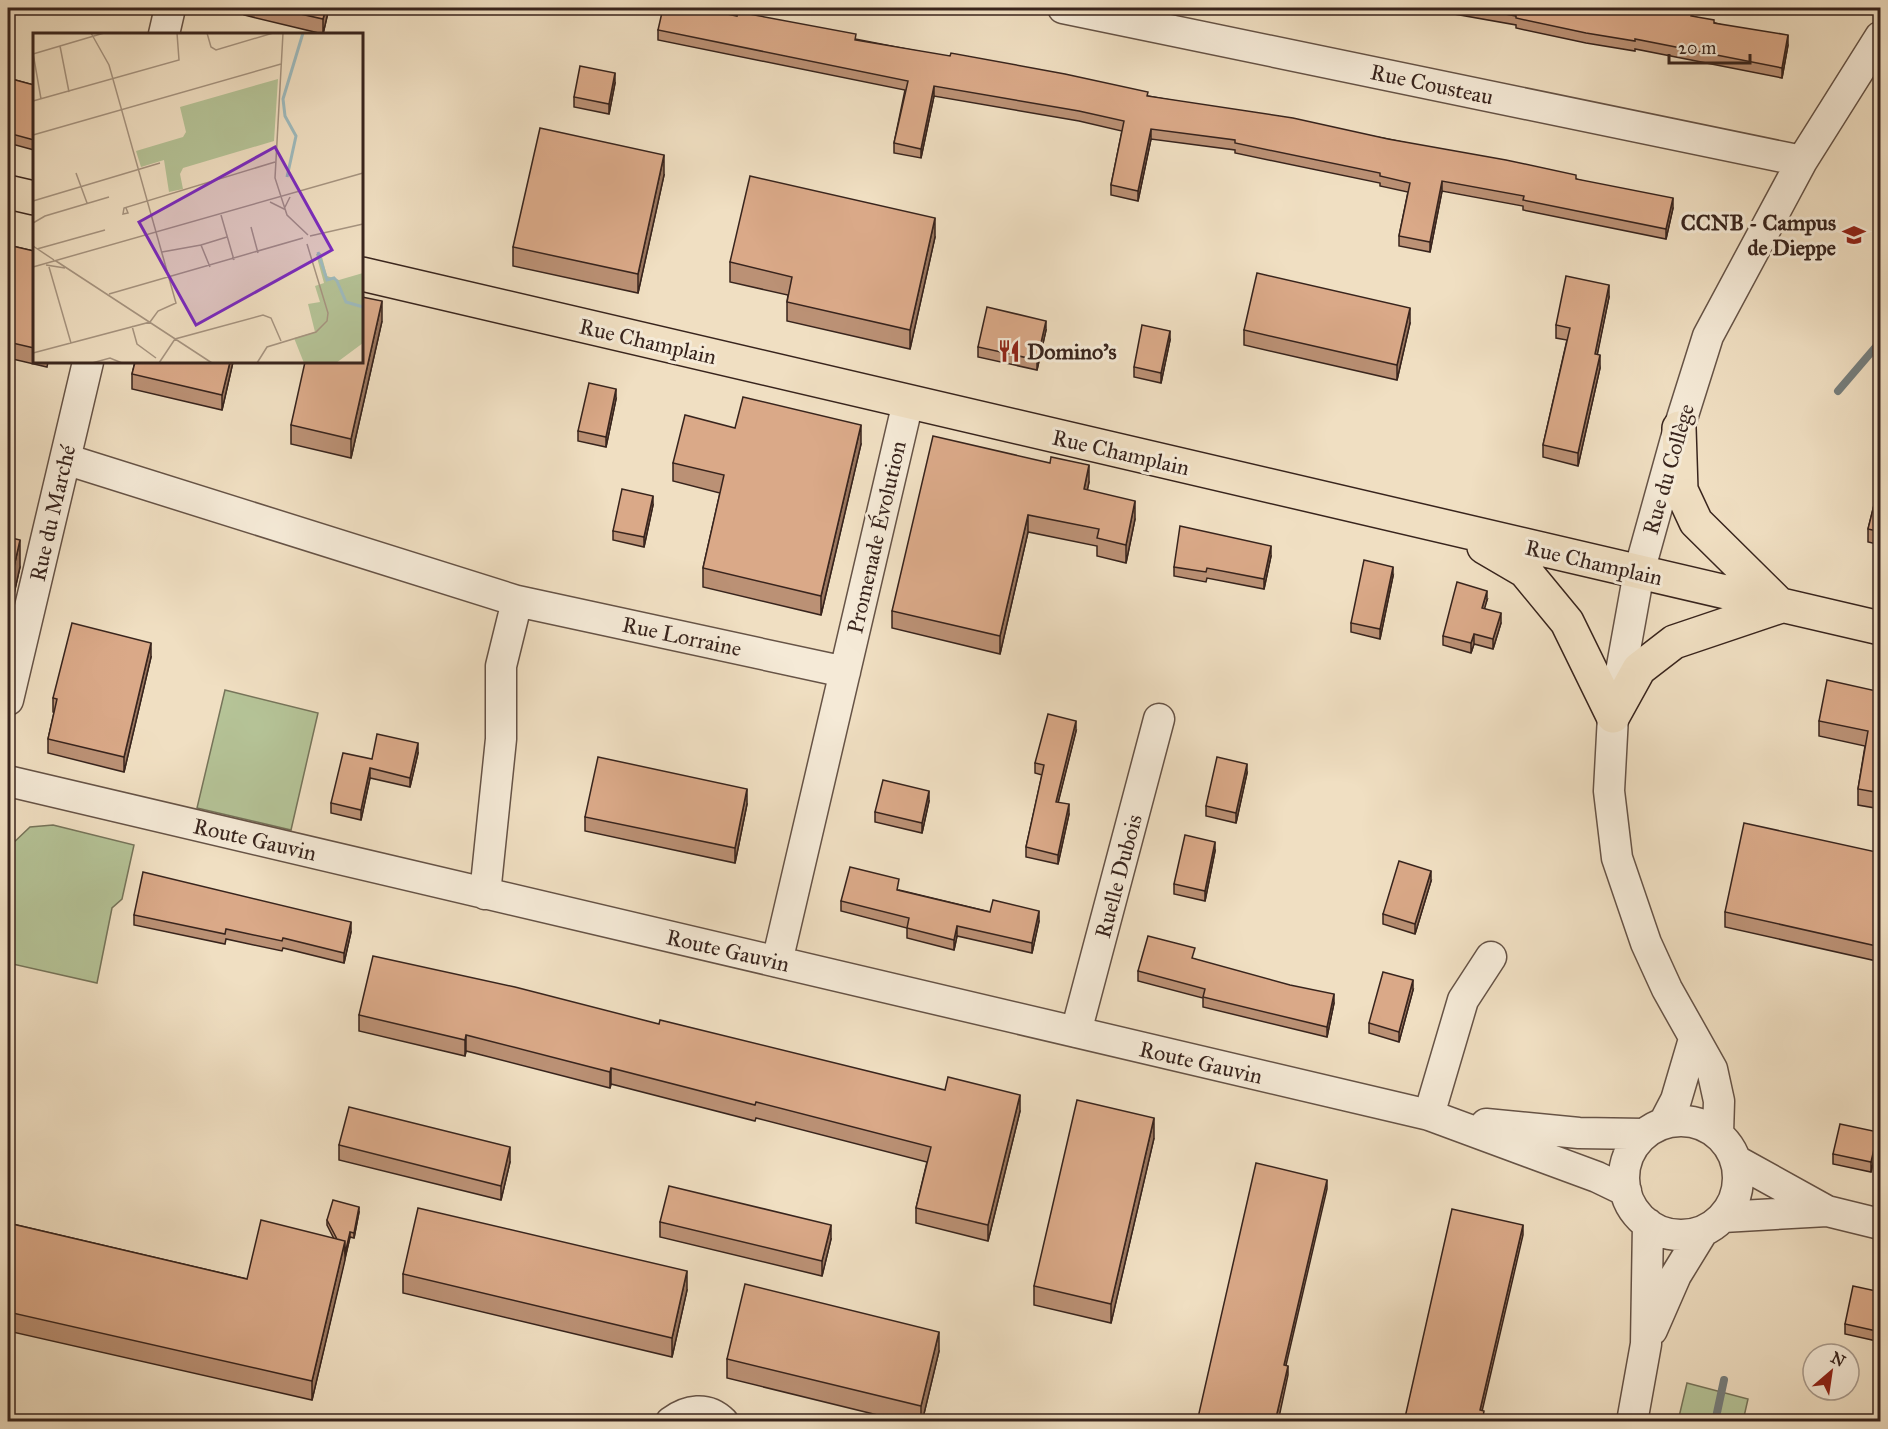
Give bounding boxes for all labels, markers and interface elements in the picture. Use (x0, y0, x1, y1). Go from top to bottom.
scale bar (1669, 27, 1750, 65)
inset map (33, 33, 363, 363)
text: 20 m (1678, 37, 1716, 59)
street label: Rue Cousteau (1368, 58, 1496, 111)
place label: CCNB - Campus de Dieppe (1681, 209, 1836, 261)
school or university icon: CCNB - Campus de Dieppe (1841, 222, 1867, 248)
street label: Rue Champlain (577, 313, 719, 370)
restaurant icon: Domino's (996, 338, 1022, 364)
place label: Domino's (1027, 338, 1117, 365)
street label: Rue du Collège (1637, 401, 1700, 538)
street label: Rue Champlain (1050, 424, 1192, 481)
street label: Promenade Évolution (841, 438, 912, 636)
street label: Rue du Marché (24, 441, 81, 584)
street label: Rue Champlain (1523, 534, 1665, 591)
street label: Rue Lorraine (620, 611, 744, 662)
street label: Ruelle Dubois (1089, 811, 1148, 941)
street label: Route Gauvin (191, 812, 319, 867)
street label: Route Gauvin (664, 923, 792, 978)
street label: Route Gauvin (1137, 1035, 1265, 1090)
north arrow (1801, 1342, 1861, 1402)
text: N (1827, 1348, 1849, 1371)

